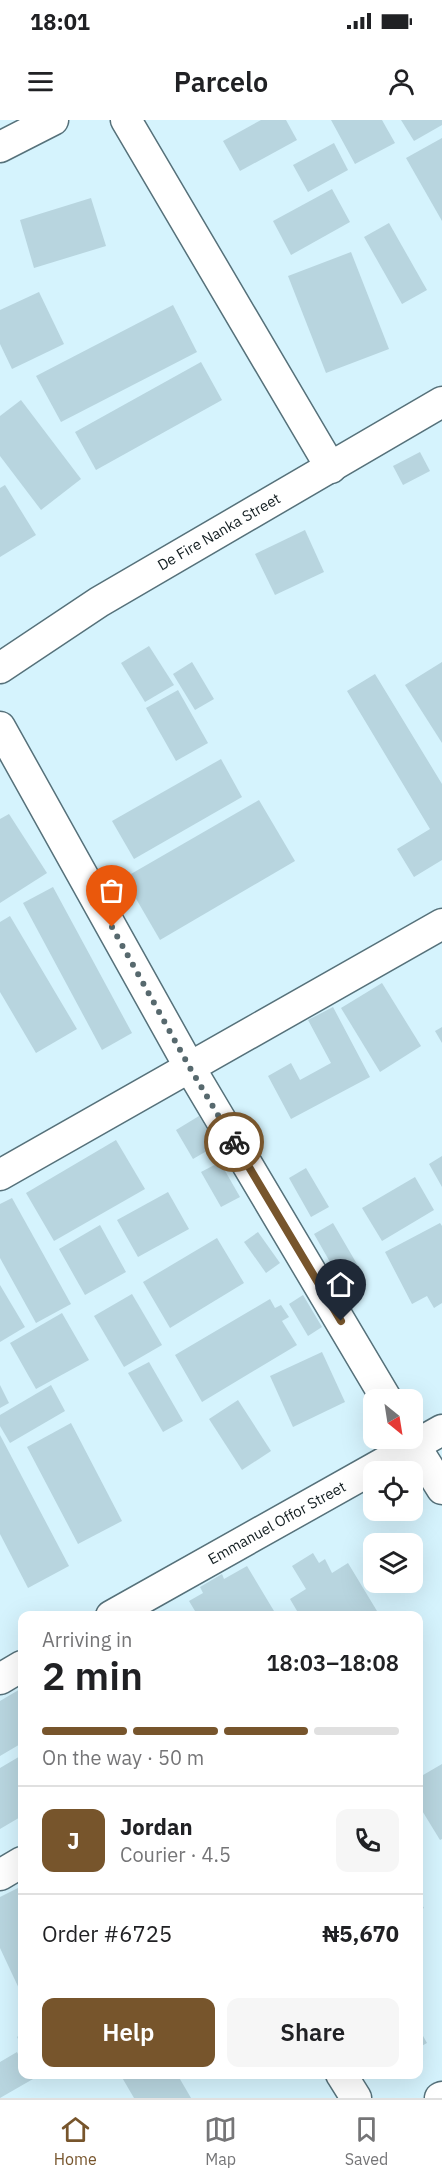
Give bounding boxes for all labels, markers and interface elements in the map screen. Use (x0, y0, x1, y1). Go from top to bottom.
text: 18:01 (30, 7, 90, 36)
text: Parcelo (174, 64, 268, 99)
icon: menu (24, 65, 57, 98)
icon: person (385, 65, 418, 98)
street label: De Fire Nanka Street (154, 489, 284, 575)
pin (86, 865, 137, 927)
icon: bag (95, 874, 128, 907)
courier (204, 1112, 264, 1172)
icon: bike (218, 1126, 251, 1159)
pin (315, 1259, 366, 1321)
icon: home (324, 1268, 357, 1301)
north arrow (363, 1389, 423, 1449)
map controls (363, 1389, 423, 1593)
button: locate (363, 1461, 423, 1521)
street label: Emmanuel Offor Street (204, 1477, 349, 1568)
button: layers (363, 1533, 423, 1593)
text: Arriving in (42, 1626, 132, 1653)
text: 18:03–18:08 (266, 1648, 399, 1677)
text: 2 min (42, 1650, 143, 1701)
text: On the way · 50 m (42, 1744, 204, 1771)
button: phone (336, 1809, 399, 1872)
text: Jordan (120, 1812, 193, 1841)
text: J (67, 1826, 80, 1855)
text: Courier · 4.5 (120, 1841, 231, 1868)
text: Order #6725 (42, 1919, 172, 1948)
text: ₦5,670 (322, 1919, 399, 1948)
button: Help (42, 1998, 215, 2067)
button: Share (227, 1998, 399, 2067)
tab: Home (54, 2113, 97, 2169)
tab: Map (204, 2113, 237, 2169)
tab: Saved (345, 2113, 388, 2169)

